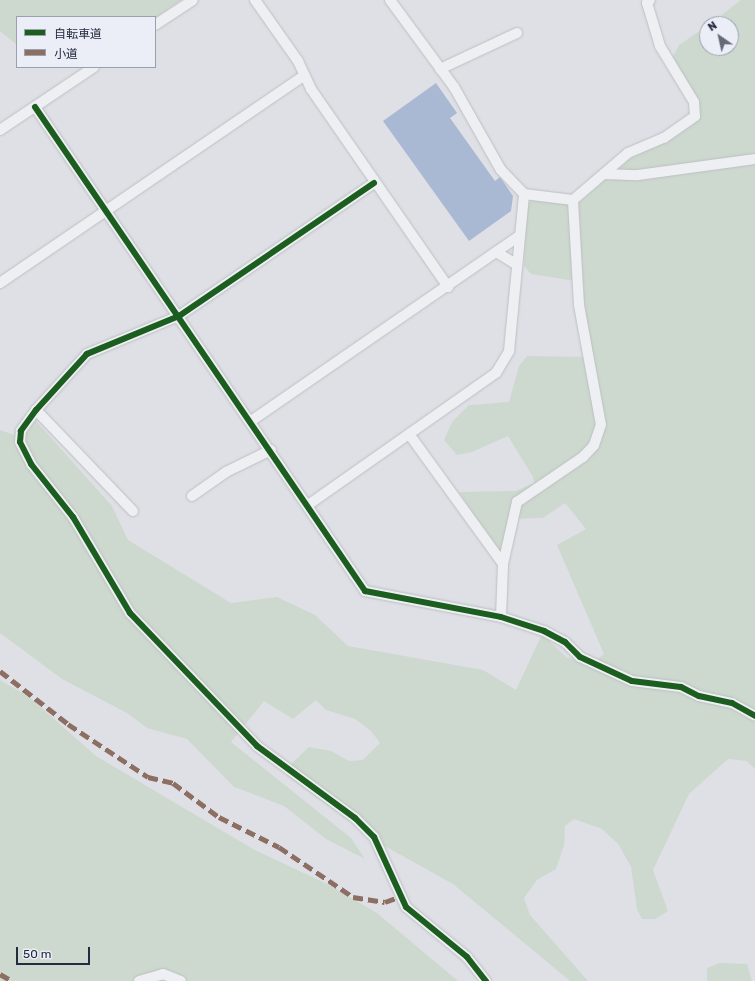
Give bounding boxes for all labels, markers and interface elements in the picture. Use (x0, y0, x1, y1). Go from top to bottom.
legend (16, 16, 156, 68)
north arrow (699, 16, 739, 56)
text: N (706, 19, 719, 34)
text: 自転車道 (54, 27, 102, 41)
text: 小道 (54, 47, 78, 61)
scale bar (18, 939, 92, 965)
text: 50 m (23, 947, 51, 961)

